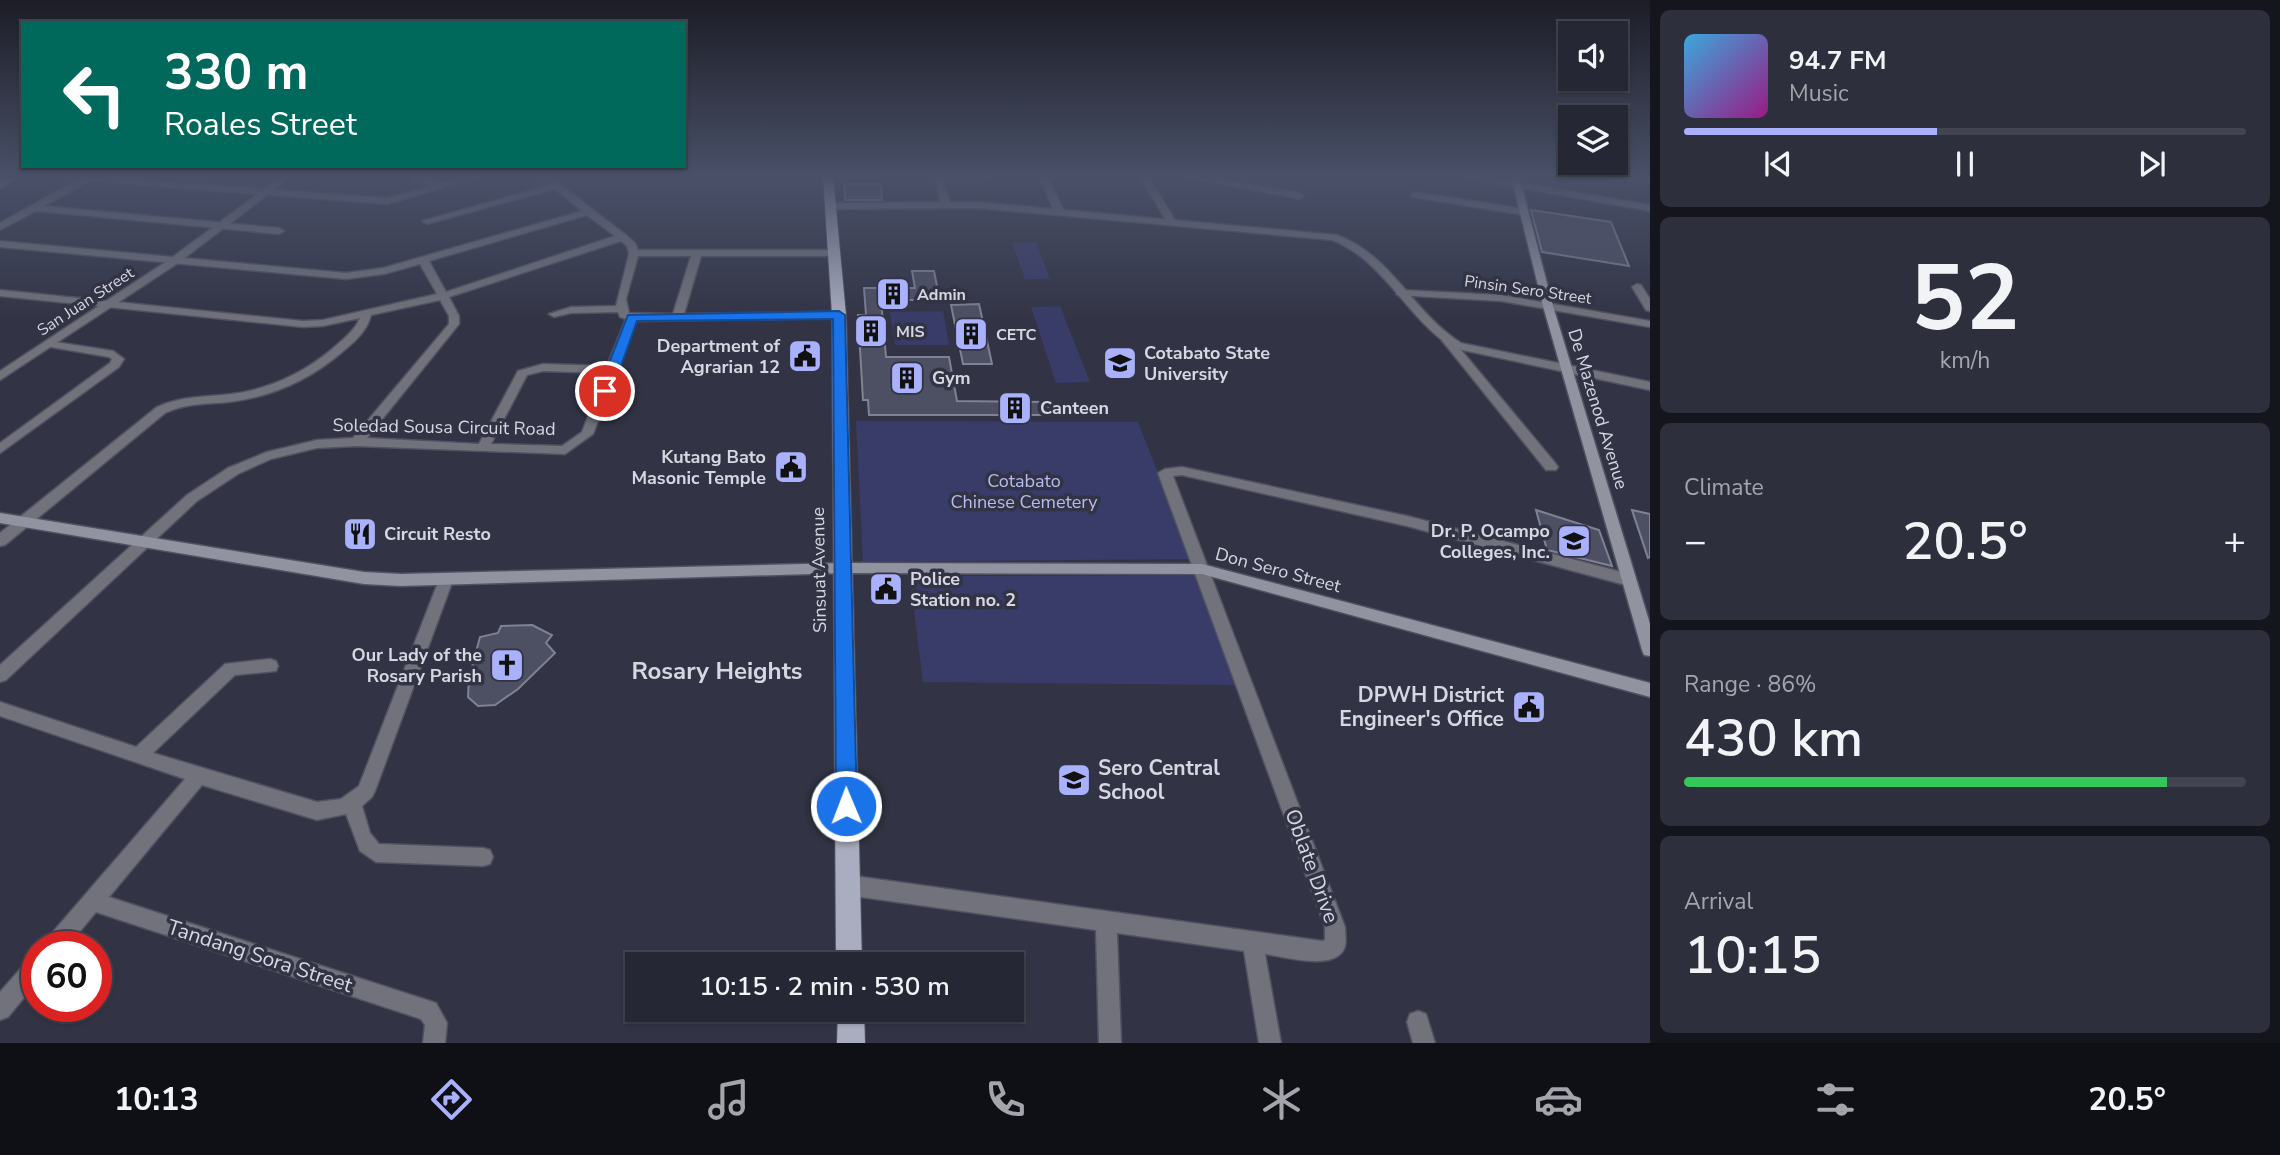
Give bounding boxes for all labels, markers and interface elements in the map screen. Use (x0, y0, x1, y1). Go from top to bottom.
map controls (1558, 21, 1628, 175)
button: sound (1558, 21, 1628, 91)
text: 330 m (164, 39, 308, 106)
text: 94.7 FM (1789, 43, 1886, 78)
icon: left (49, 49, 140, 140)
text: Music (1789, 78, 1849, 109)
text: Roales Street (164, 103, 357, 146)
button: layers (1558, 105, 1628, 175)
icon: previous (1759, 145, 1797, 183)
icon: pause (1946, 145, 1984, 183)
icon: next (2133, 145, 2171, 183)
text: 52 (1910, 237, 2020, 361)
street label: San Juan Street (33, 262, 138, 341)
street label: Pinsin Sero Street (1463, 270, 1593, 310)
building icon: Admin (874, 275, 912, 313)
place label: Admin (917, 284, 966, 306)
building icon: MIS (852, 312, 890, 350)
building icon: CETC (952, 315, 990, 353)
place label: MIS (896, 321, 924, 343)
place label: CETC (996, 324, 1037, 346)
street label: De Mazenod Avenue (1562, 326, 1634, 492)
place label: Department of Agrarian 12 (657, 334, 780, 379)
public building icon: Department of Agrarian 12 (786, 337, 824, 375)
place label: Cotabato State University (1144, 341, 1270, 386)
school or university icon: Cotabato State University (1101, 344, 1139, 382)
text: km/h (1940, 345, 1990, 376)
building icon: Gym (888, 359, 926, 397)
pin (575, 361, 635, 421)
place label: Gym (932, 366, 971, 390)
icon: arrive (586, 372, 624, 410)
building icon: Canteen (996, 389, 1034, 427)
place label: Canteen (1040, 396, 1109, 420)
street label: Soledad Sousa Circuit Road (332, 413, 556, 441)
place label: Kutang Bato Masonic Temple (631, 445, 766, 490)
public building icon: Kutang Bato Masonic Temple (772, 448, 810, 486)
park label: Cotabato Chinese Cemetery (950, 469, 1098, 514)
text: Climate (1684, 472, 1764, 503)
text: 20.5° (1902, 506, 2028, 577)
street label: Sinsuat Avenue (806, 507, 832, 633)
restaurant icon: Circuit Resto (341, 515, 379, 553)
text: − (1684, 516, 1707, 567)
text: + (2223, 516, 2246, 567)
place label: Dr. P. Ocampo Colleges, Inc. (1431, 519, 1550, 564)
place label: Circuit Resto (384, 522, 491, 546)
school or university icon: Dr. P. Ocampo Colleges, Inc. (1555, 522, 1593, 560)
street label: Don Sero Street (1213, 542, 1344, 598)
place label: Police Station no. 2 (910, 567, 1016, 612)
public building icon: Police Station no. 2 (867, 570, 905, 608)
place label: Our Lady of the Rosary Parish (352, 643, 482, 688)
church icon: Our Lady of the Rosary Parish (488, 646, 526, 684)
district label: Rosary Heights (631, 655, 803, 687)
text: Range · 86% (1684, 669, 1816, 700)
place label: DPWH District Engineer's Office (1339, 681, 1505, 733)
public building icon: DPWH District Engineer's Office (1510, 688, 1548, 726)
text: 430 km (1684, 703, 1863, 774)
place label: Sero Central School (1098, 754, 1220, 806)
school or university icon: Sero Central School (1055, 761, 1093, 799)
position arrow (809, 769, 883, 843)
street label: Oblate Drive (1278, 805, 1346, 927)
text: Arrival (1684, 886, 1753, 917)
street label: Tandang Sora Street (164, 913, 357, 999)
text: 10:15 (1684, 920, 1821, 991)
speed limit sign: 60 (21, 931, 112, 1022)
text: 10:15 · 2 min · 530 m (699, 969, 950, 1004)
icon: directions (427, 1075, 476, 1124)
icon: music (704, 1075, 753, 1124)
icon: phone (981, 1075, 1030, 1124)
icon: climate (1257, 1075, 1306, 1124)
icon: car (1534, 1075, 1583, 1124)
icon: filters (1811, 1075, 1860, 1124)
text: 10:13 (114, 1078, 199, 1121)
text: 20.5° (2088, 1078, 2166, 1121)

